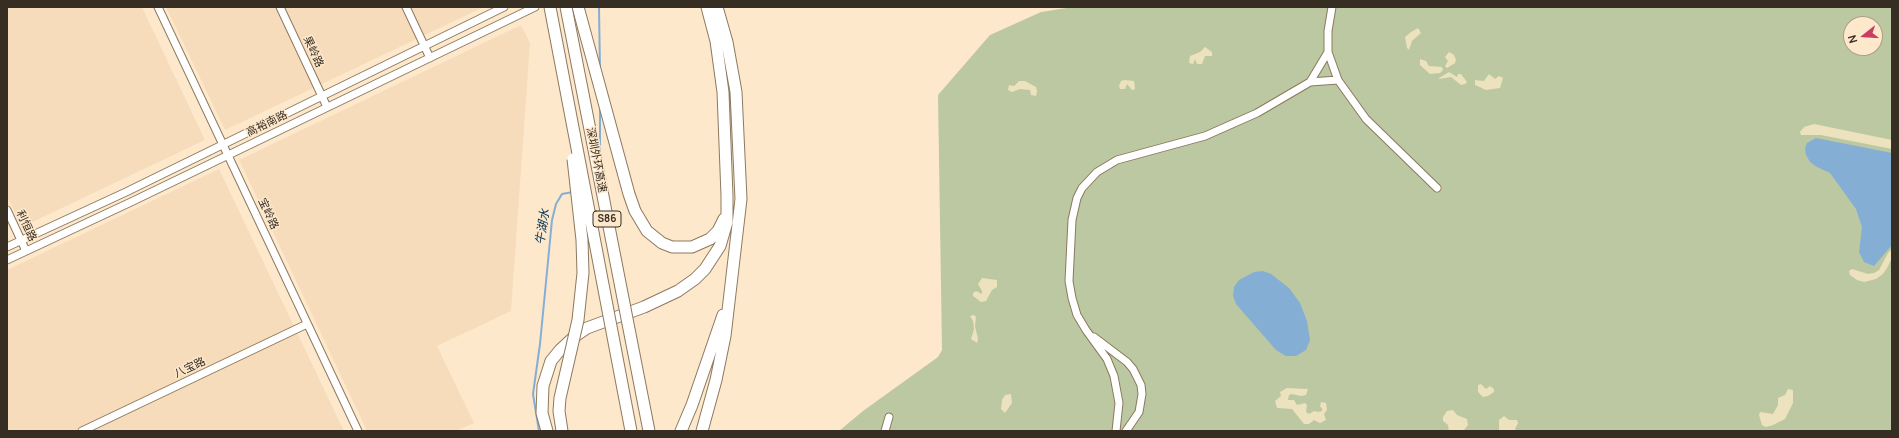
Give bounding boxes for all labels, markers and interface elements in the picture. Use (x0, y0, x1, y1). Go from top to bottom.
north arrow (1843, 16, 1883, 56)
text: N (1844, 33, 1860, 45)
street label: 果岭路 (300, 34, 326, 70)
street label: 高裕南路 (244, 108, 290, 140)
street label: 深圳外环高速 (583, 126, 609, 194)
street label: 宝岭路 (255, 196, 281, 232)
street label: 利恒路 (13, 208, 39, 244)
water label: 牛湖水 (533, 208, 553, 246)
road number: S86 (593, 211, 621, 227)
street label: 八宝路 (172, 355, 208, 381)

